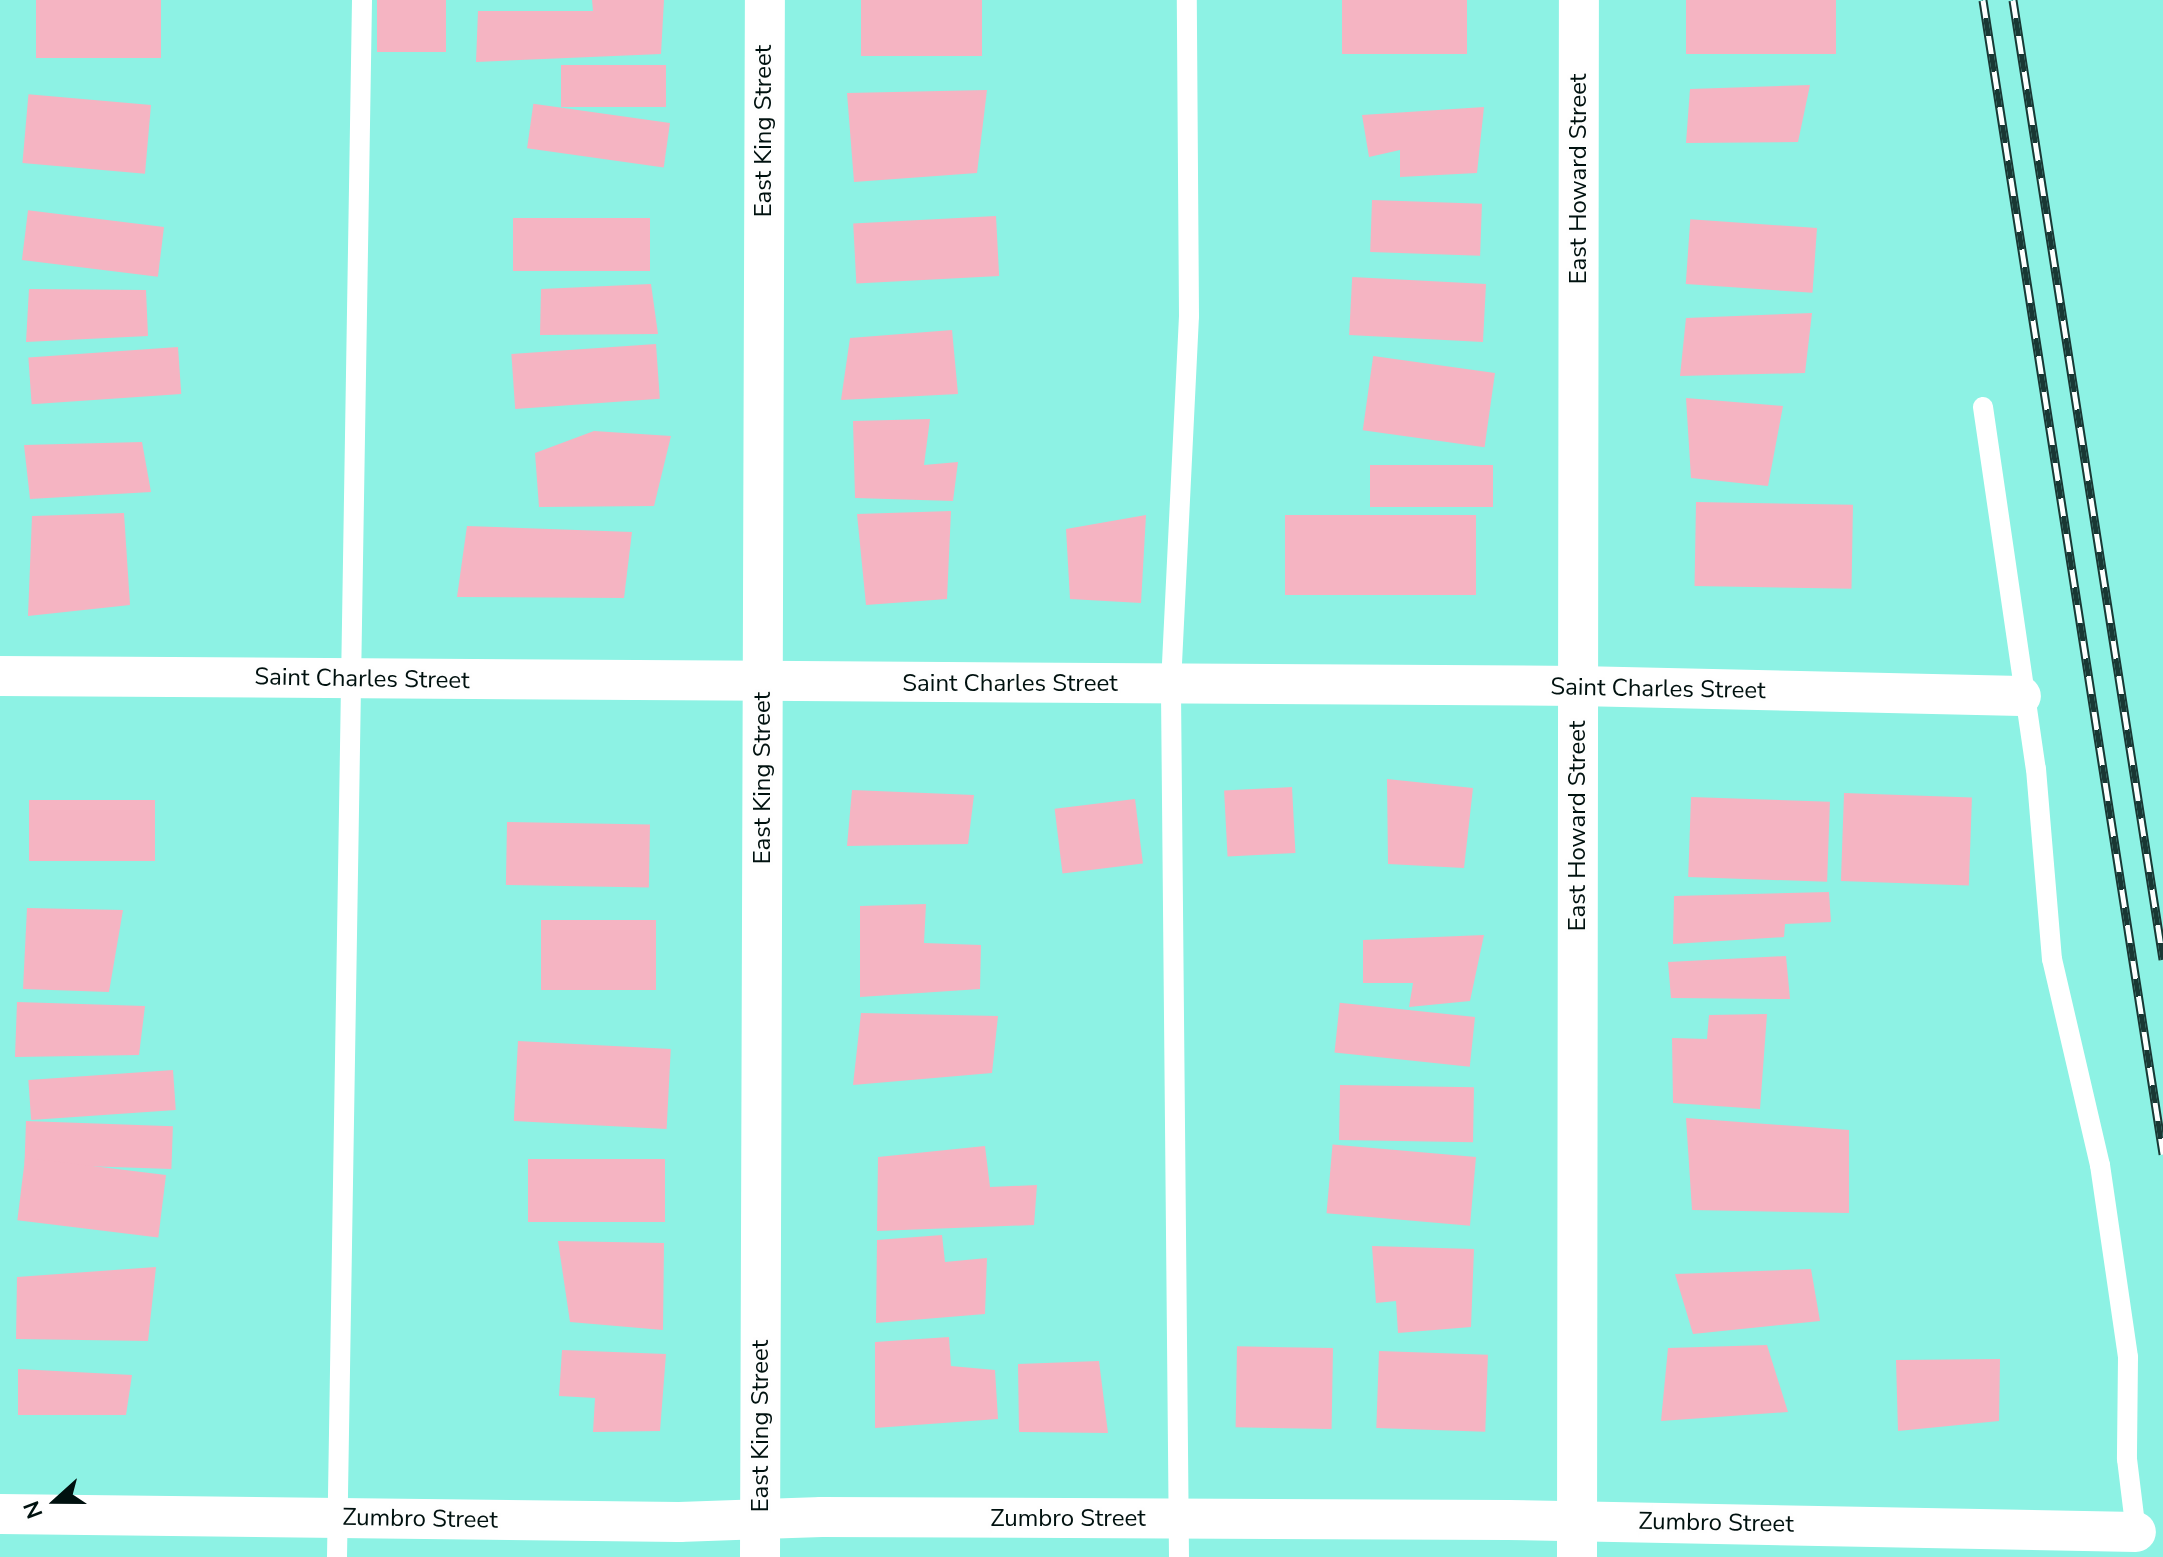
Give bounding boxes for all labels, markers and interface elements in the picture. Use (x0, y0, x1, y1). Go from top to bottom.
street label: East King Street (750, 45, 778, 217)
street label: East Howard Street (1565, 74, 1593, 284)
street label: Saint Charles Street (254, 663, 470, 695)
street label: Saint Charles Street (902, 670, 1118, 698)
street label: Saint Charles Street (1550, 673, 1766, 705)
street label: East King Street (749, 692, 777, 864)
street label: East Howard Street (1564, 721, 1592, 931)
street label: East King Street (747, 1340, 775, 1512)
north arrow (16, 1461, 96, 1541)
text: N (17, 1497, 51, 1523)
street label: Zumbro Street (342, 1503, 498, 1535)
street label: Zumbro Street (990, 1505, 1146, 1533)
street label: Zumbro Street (1638, 1507, 1794, 1539)

